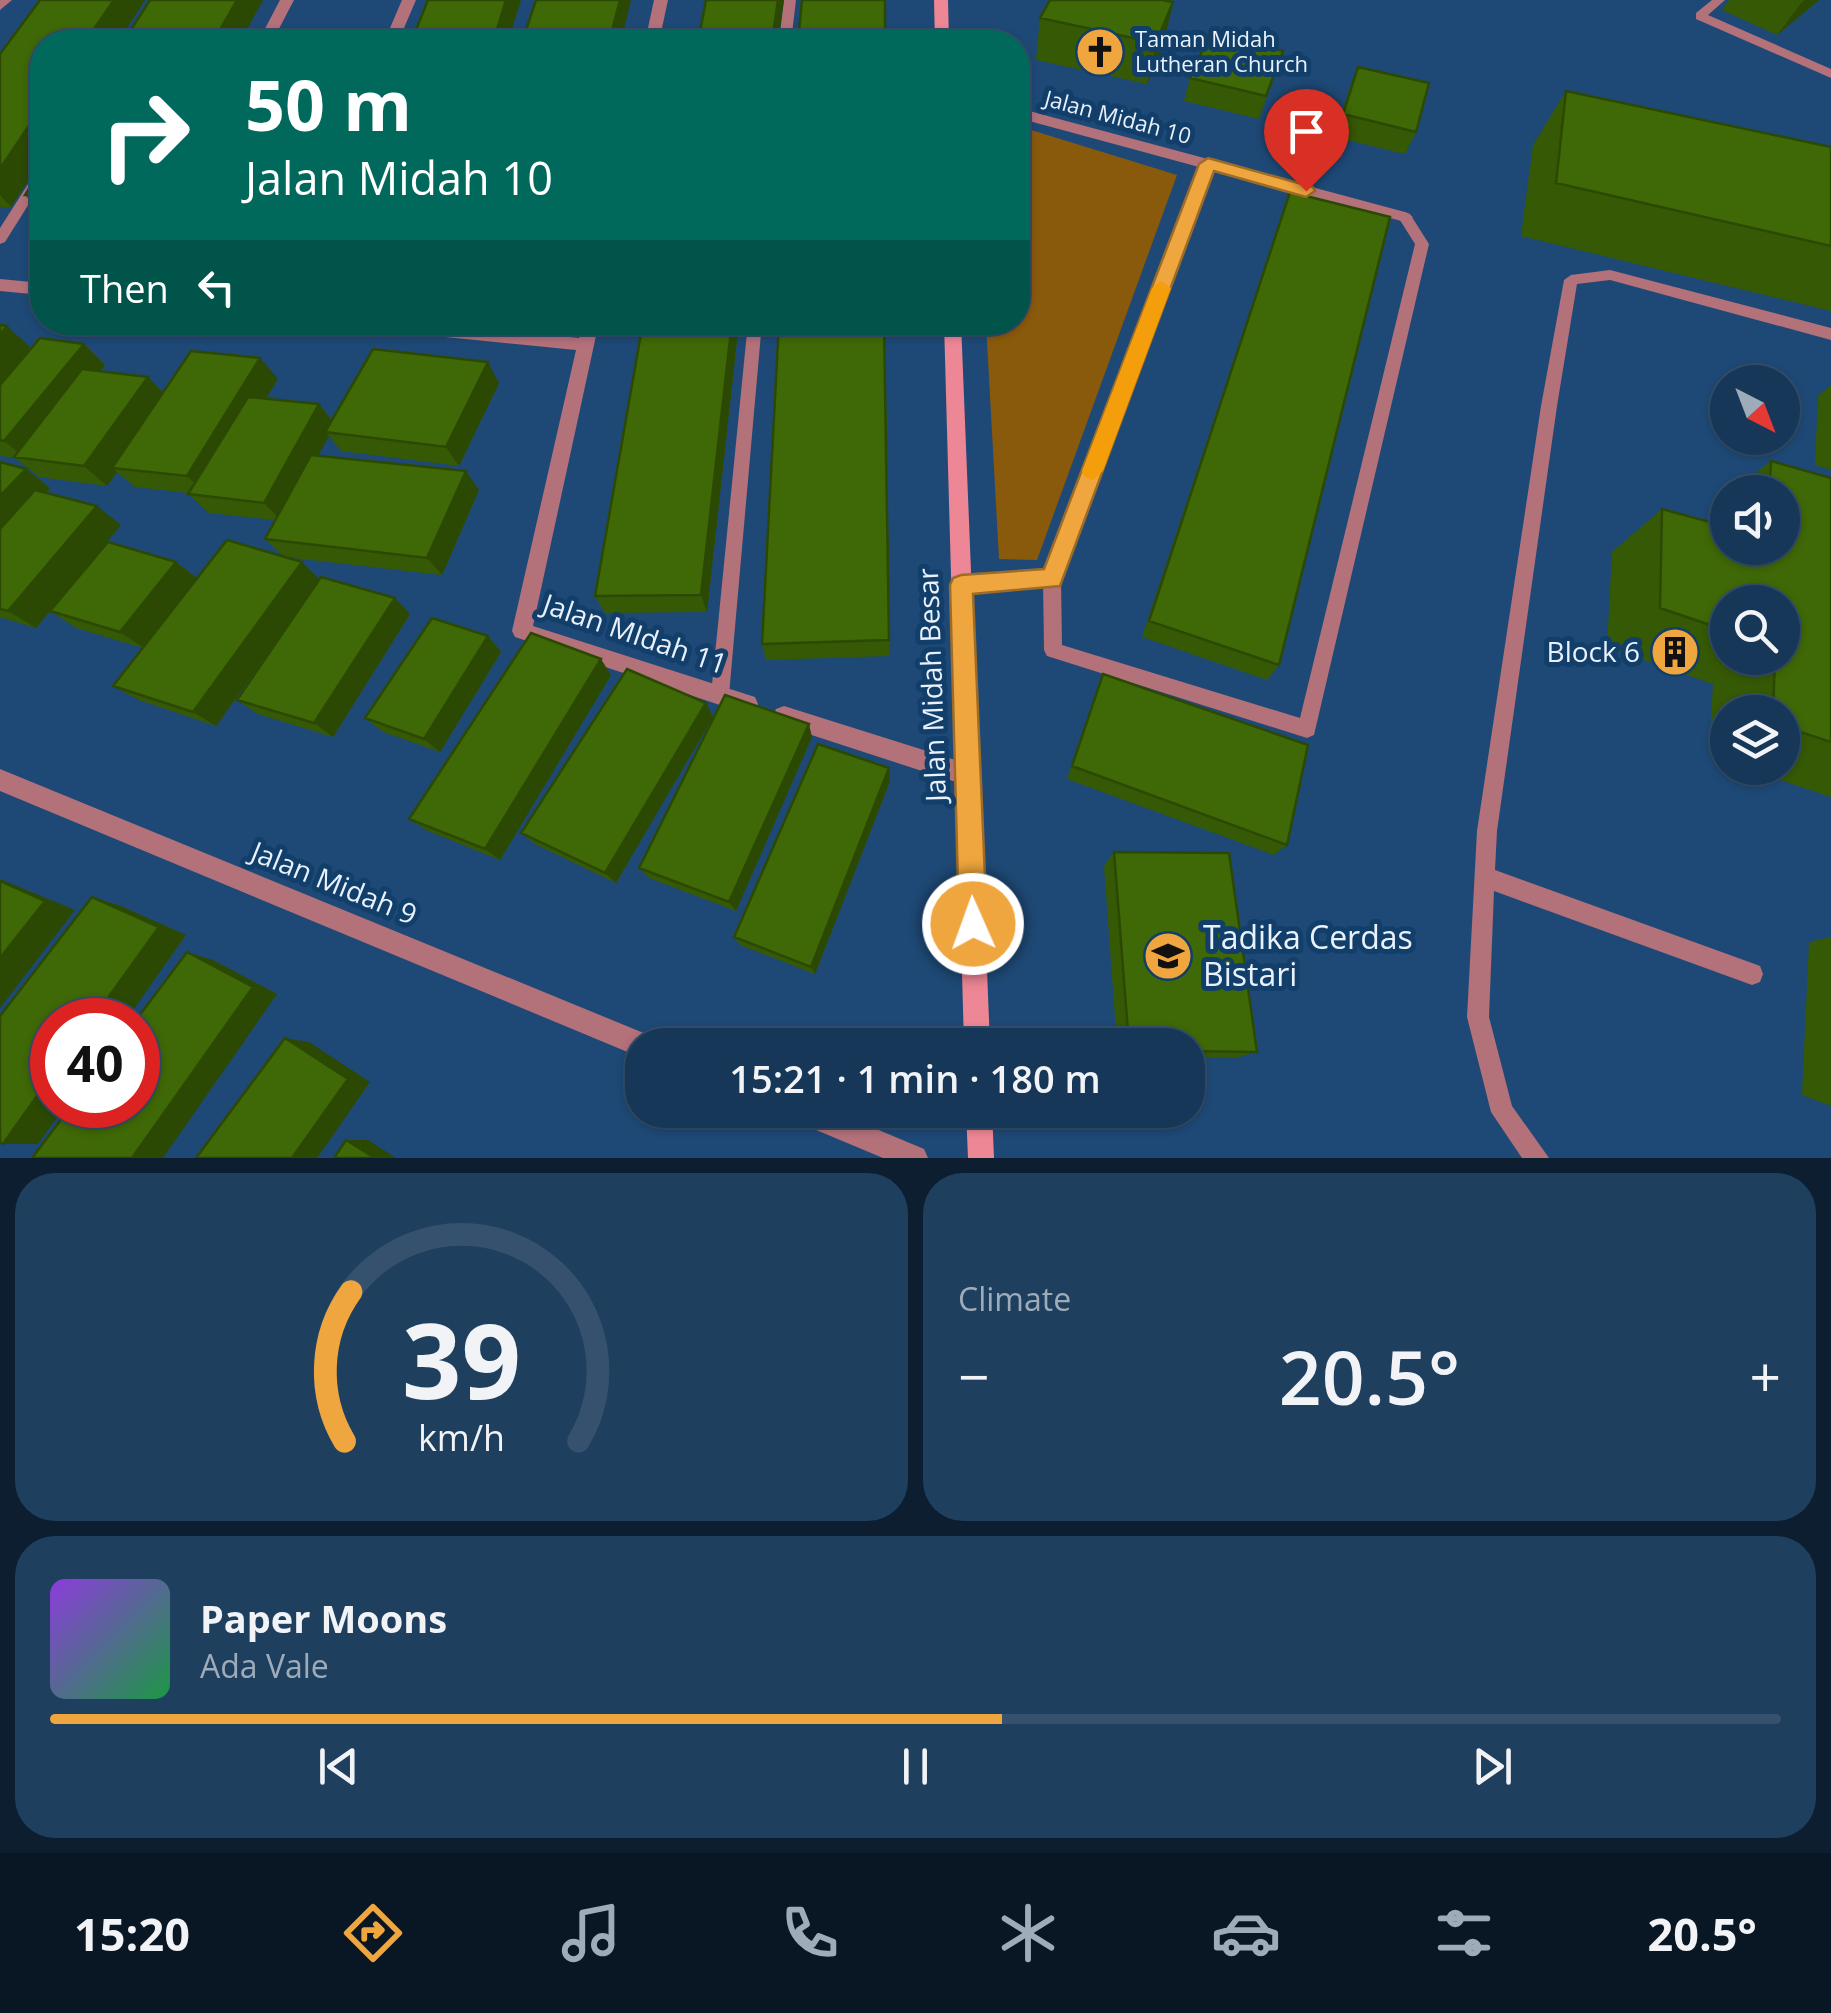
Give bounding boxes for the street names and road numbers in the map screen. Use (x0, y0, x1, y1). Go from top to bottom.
street label: Jalan Midah 10 (1040, 82, 1195, 150)
street label: Jalan Midah Besar (908, 567, 954, 805)
street label: Jalan MIdah 11 (535, 583, 732, 682)
street label: Jalan Midah 9 (243, 830, 423, 933)

